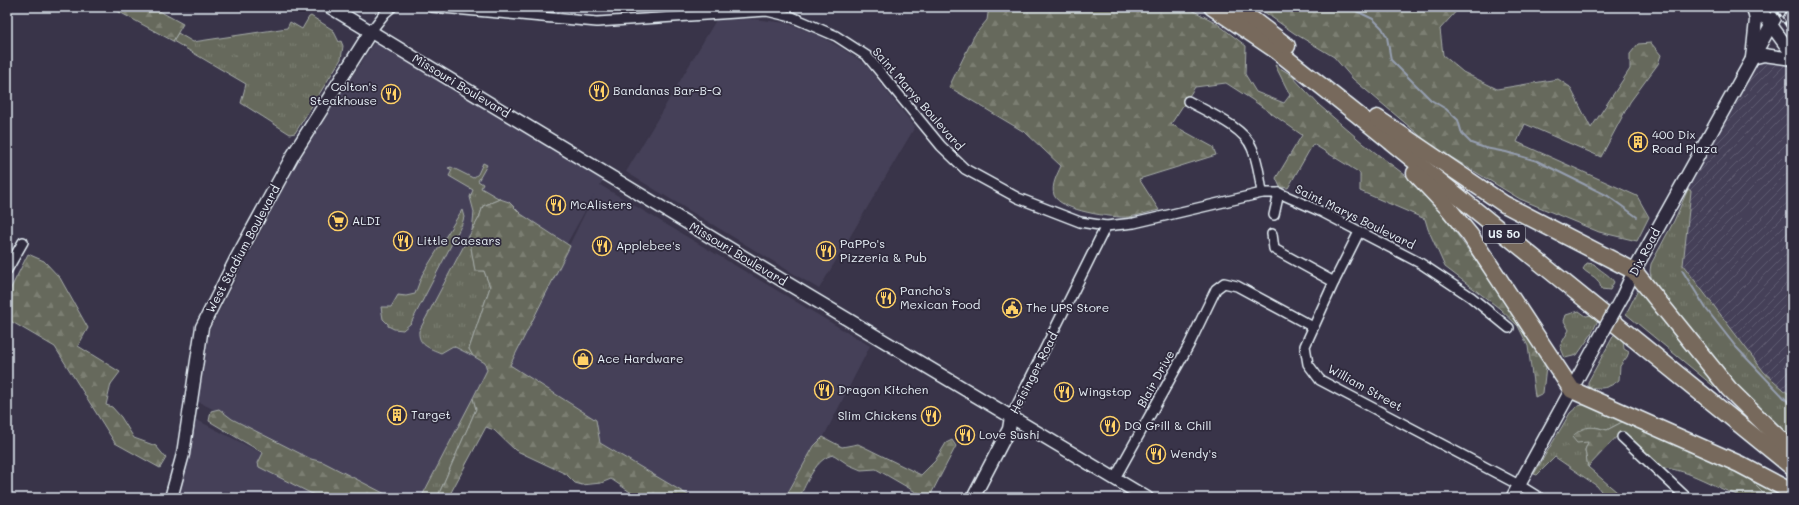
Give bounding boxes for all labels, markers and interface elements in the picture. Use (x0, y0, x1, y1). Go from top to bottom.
street label: Saint Marys Boulevard (870, 43, 968, 154)
street label: Missouri Boulevard (410, 50, 514, 121)
place label: Colton's Steakhouse (310, 78, 377, 108)
restaurant icon: Bandanas Bar-B-Q (588, 80, 610, 102)
place label: Bandanas Bar-B-Q (613, 82, 721, 98)
restaurant icon: Colton's Steakhouse (380, 83, 402, 105)
place label: 400 Dix Road Plaza (1652, 126, 1718, 156)
building icon: 400 Dix Road Plaza (1627, 131, 1649, 153)
street label: Saint Marys Boulevard (1293, 180, 1418, 252)
street label: West Stadium Boulevard (202, 181, 283, 315)
restaurant icon: McAlisters (545, 194, 567, 216)
place label: McAlisters (570, 196, 632, 212)
supermarket icon: ALDI (327, 210, 349, 232)
place label: ALDI (352, 212, 380, 228)
street label: Missouri Boulevard (687, 218, 791, 289)
road number: US 50 (1483, 225, 1525, 243)
street label: Dix Road (1625, 225, 1664, 278)
restaurant icon: Little Caesars (392, 230, 414, 252)
place label: Little Caesars (417, 232, 501, 248)
restaurant icon: Applebee's (591, 235, 613, 257)
place label: PaPPo's Pizzeria & Pub (840, 235, 927, 265)
place label: Applebee's (616, 237, 681, 253)
restaurant icon: PaPPo's Pizzeria & Pub (815, 240, 837, 262)
place label: Pancho's Mexican Food (900, 282, 981, 312)
restaurant icon: Pancho's Mexican Food (875, 287, 897, 309)
public building icon: The UPS Store (1001, 297, 1023, 319)
place label: The UPS Store (1026, 299, 1109, 315)
street label: Heisinger Road (1006, 328, 1061, 416)
street label: Blair Drive (1133, 347, 1177, 410)
shop icon: Ace Hardware (572, 348, 594, 370)
place label: Ace Hardware (597, 350, 684, 366)
street label: William Street (1325, 360, 1406, 414)
restaurant icon: Dragon Kitchen (813, 379, 835, 401)
place label: Dragon Kitchen (838, 381, 928, 397)
restaurant icon: Wingstop (1053, 381, 1075, 403)
place label: Wingstop (1078, 383, 1131, 399)
building icon: Target (386, 404, 408, 426)
restaurant icon: Slim Chickens (920, 405, 942, 427)
place label: Target (411, 406, 451, 422)
place label: Slim Chickens (838, 407, 917, 423)
restaurant icon: DQ Grill & Chill (1099, 415, 1121, 437)
place label: DQ Grill & Chill (1124, 417, 1211, 433)
restaurant icon: Love Sushi (954, 424, 976, 446)
place label: Love Sushi (979, 426, 1040, 442)
restaurant icon: Wendy's (1145, 443, 1167, 465)
place label: Wendy's (1170, 445, 1217, 461)

